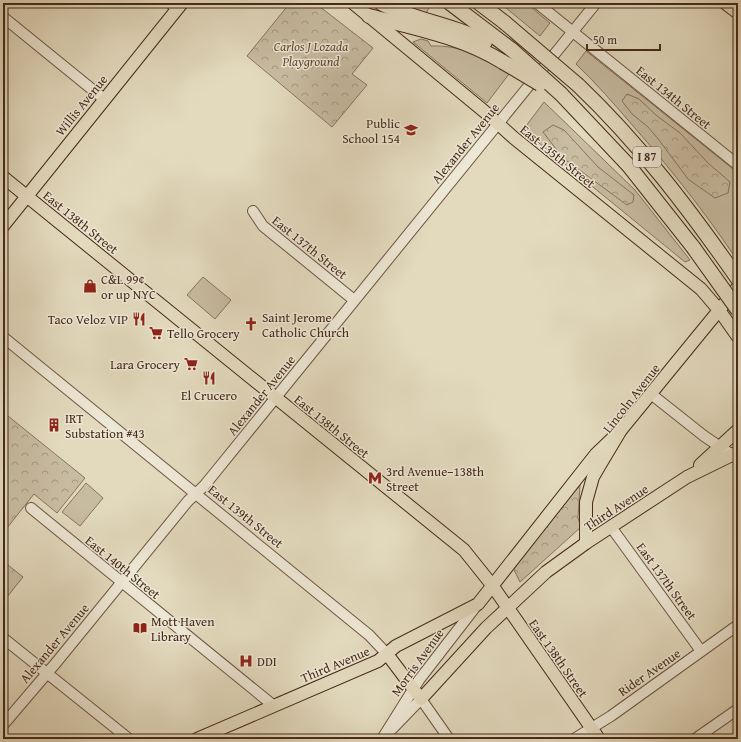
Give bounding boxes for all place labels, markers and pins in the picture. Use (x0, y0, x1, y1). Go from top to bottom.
place label: Public School 154 (342, 114, 400, 148)
school or university icon: Public School 154 (403, 122, 419, 138)
place label: C&L 99¢ or up NYC (101, 270, 156, 304)
shop icon: C&L 99¢ or up NYC (82, 278, 98, 294)
place label: Saint Jerome Catholic Church (262, 308, 350, 342)
place label: Taco Veloz VIP (48, 310, 128, 329)
restaurant icon: Taco Veloz VIP (131, 311, 147, 327)
church icon: Saint Jerome Catholic Church (243, 316, 259, 332)
place label: Tello Grocery (167, 324, 240, 343)
supermarket icon: Tello Grocery (148, 325, 164, 341)
place label: Lara Grocery (110, 355, 181, 374)
supermarket icon: Lara Grocery (183, 356, 199, 372)
restaurant icon: El Crucero (201, 370, 217, 386)
place label: El Crucero (181, 386, 237, 405)
place label: IRT Substation #43 (65, 409, 145, 443)
building icon: IRT Substation #43 (46, 417, 62, 433)
place label: 3rd Avenue–138th Street (386, 462, 485, 496)
metro station icon: 3rd Avenue–138th Street (367, 470, 383, 486)
place label: Mott Haven Library (151, 612, 215, 646)
library icon: Mott Haven Library (132, 620, 148, 636)
place label: DDI (257, 652, 277, 671)
hospital icon: DDI (238, 653, 254, 669)

